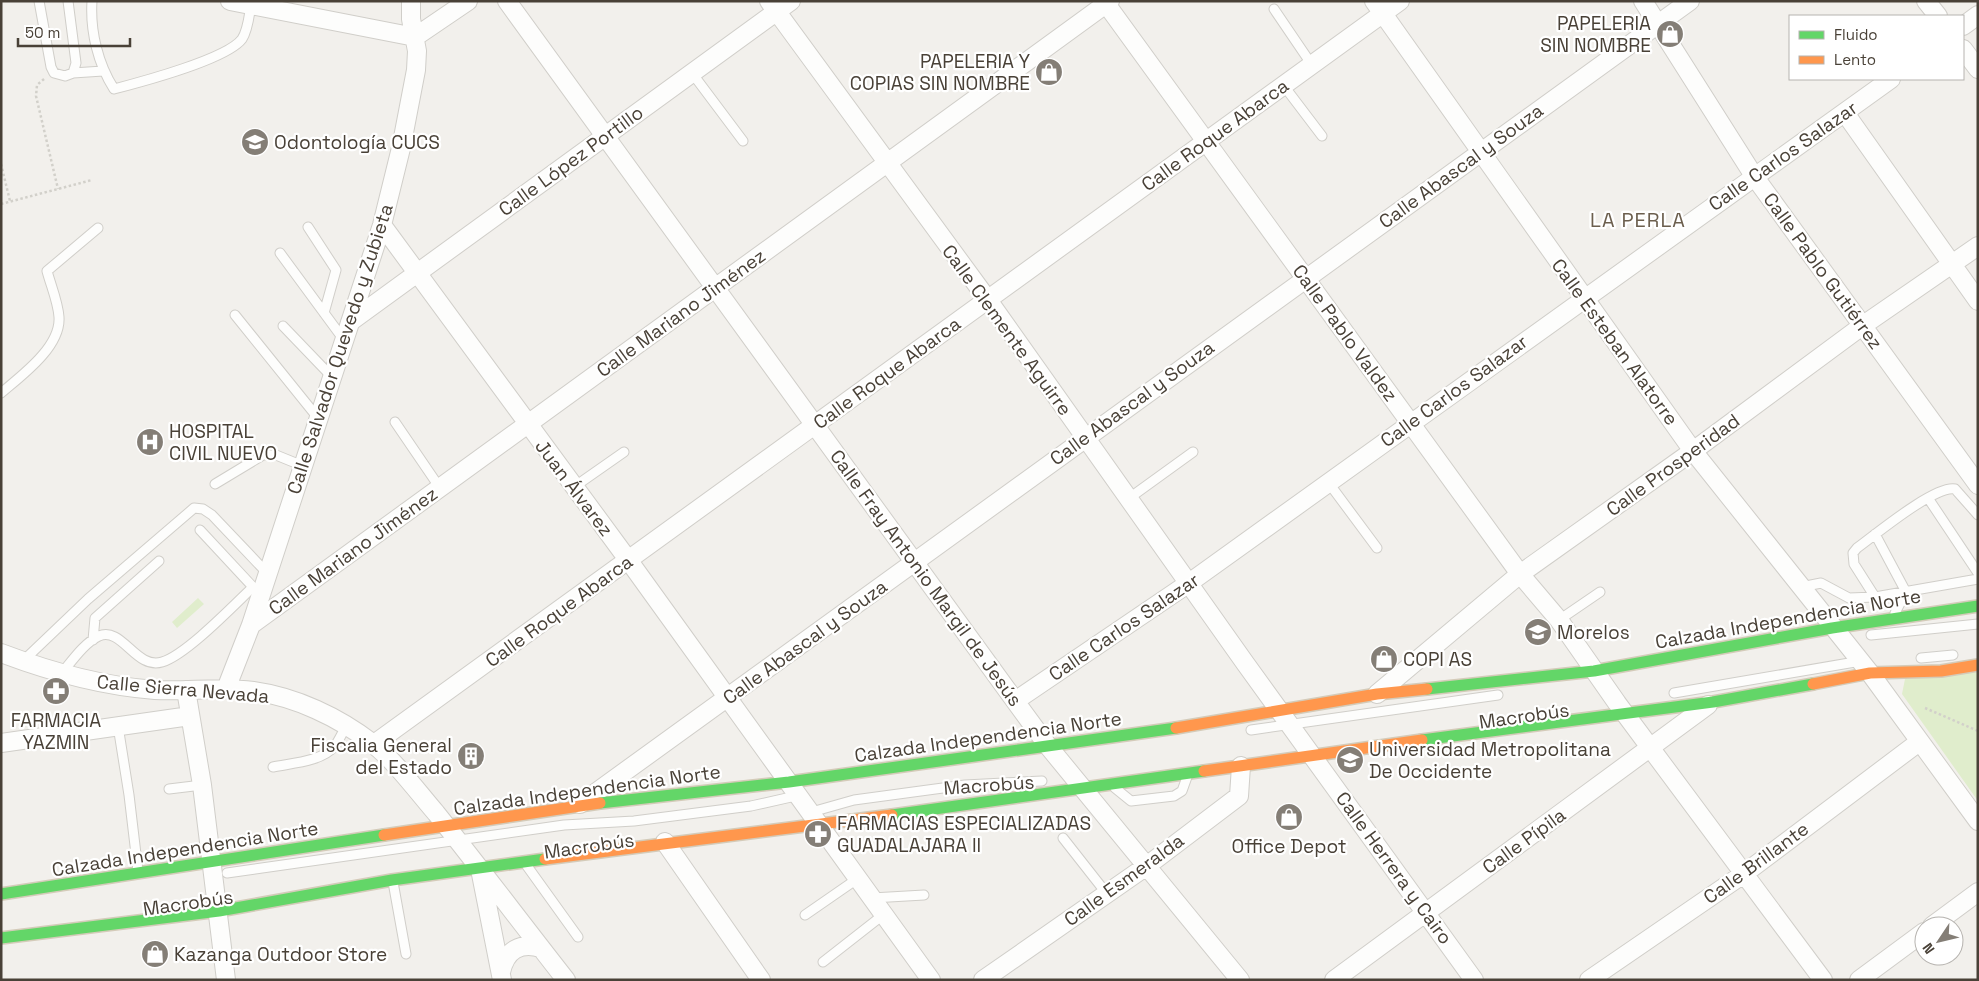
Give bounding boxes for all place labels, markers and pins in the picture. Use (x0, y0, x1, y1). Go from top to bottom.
place label: PAPELERIA SIN NOMBRE (1540, 11, 1651, 58)
shop icon: PAPELERIA SIN NOMBRE (1655, 19, 1685, 49)
place label: PAPELERIA Y COPIAS SIN NOMBRE (850, 49, 1030, 96)
shop icon: PAPELERIA Y COPIAS SIN NOMBRE (1034, 57, 1064, 87)
school or university icon: Odontología CUCS (240, 127, 270, 157)
place label: Odontología CUCS (274, 130, 440, 155)
place label: HOSPITAL CIVIL NUEVO (169, 419, 277, 466)
hospital icon: HOSPITAL CIVIL NUEVO (135, 427, 165, 457)
school or university icon: Morelos (1523, 617, 1553, 647)
place label: Morelos (1557, 620, 1630, 645)
shop icon: COPI AS (1369, 644, 1399, 674)
place label: COPI AS (1403, 647, 1472, 672)
pharmacy icon: FARMACIA YAZMIN (41, 676, 71, 706)
place label: FARMACIA YAZMIN (11, 708, 101, 755)
place label: Fiscalia General del Estado (311, 733, 452, 780)
place label: Universidad Metropolitana De Occidente (1369, 737, 1611, 784)
building icon: Fiscalia General del Estado (456, 741, 486, 771)
school or university icon: Universidad Metropolitana De Occidente (1335, 745, 1365, 775)
shop icon: Office Depot (1274, 802, 1304, 832)
place label: FARMACIAS ESPECIALIZADAS GUADALAJARA II (837, 811, 1091, 858)
pharmacy icon: FARMACIAS ESPECIALIZADAS GUADALAJARA II (803, 819, 833, 849)
place label: Office Depot (1231, 834, 1347, 859)
shop icon: Kazanga Outdoor Store (140, 939, 170, 969)
place label: Kazanga Outdoor Store (174, 942, 387, 967)

